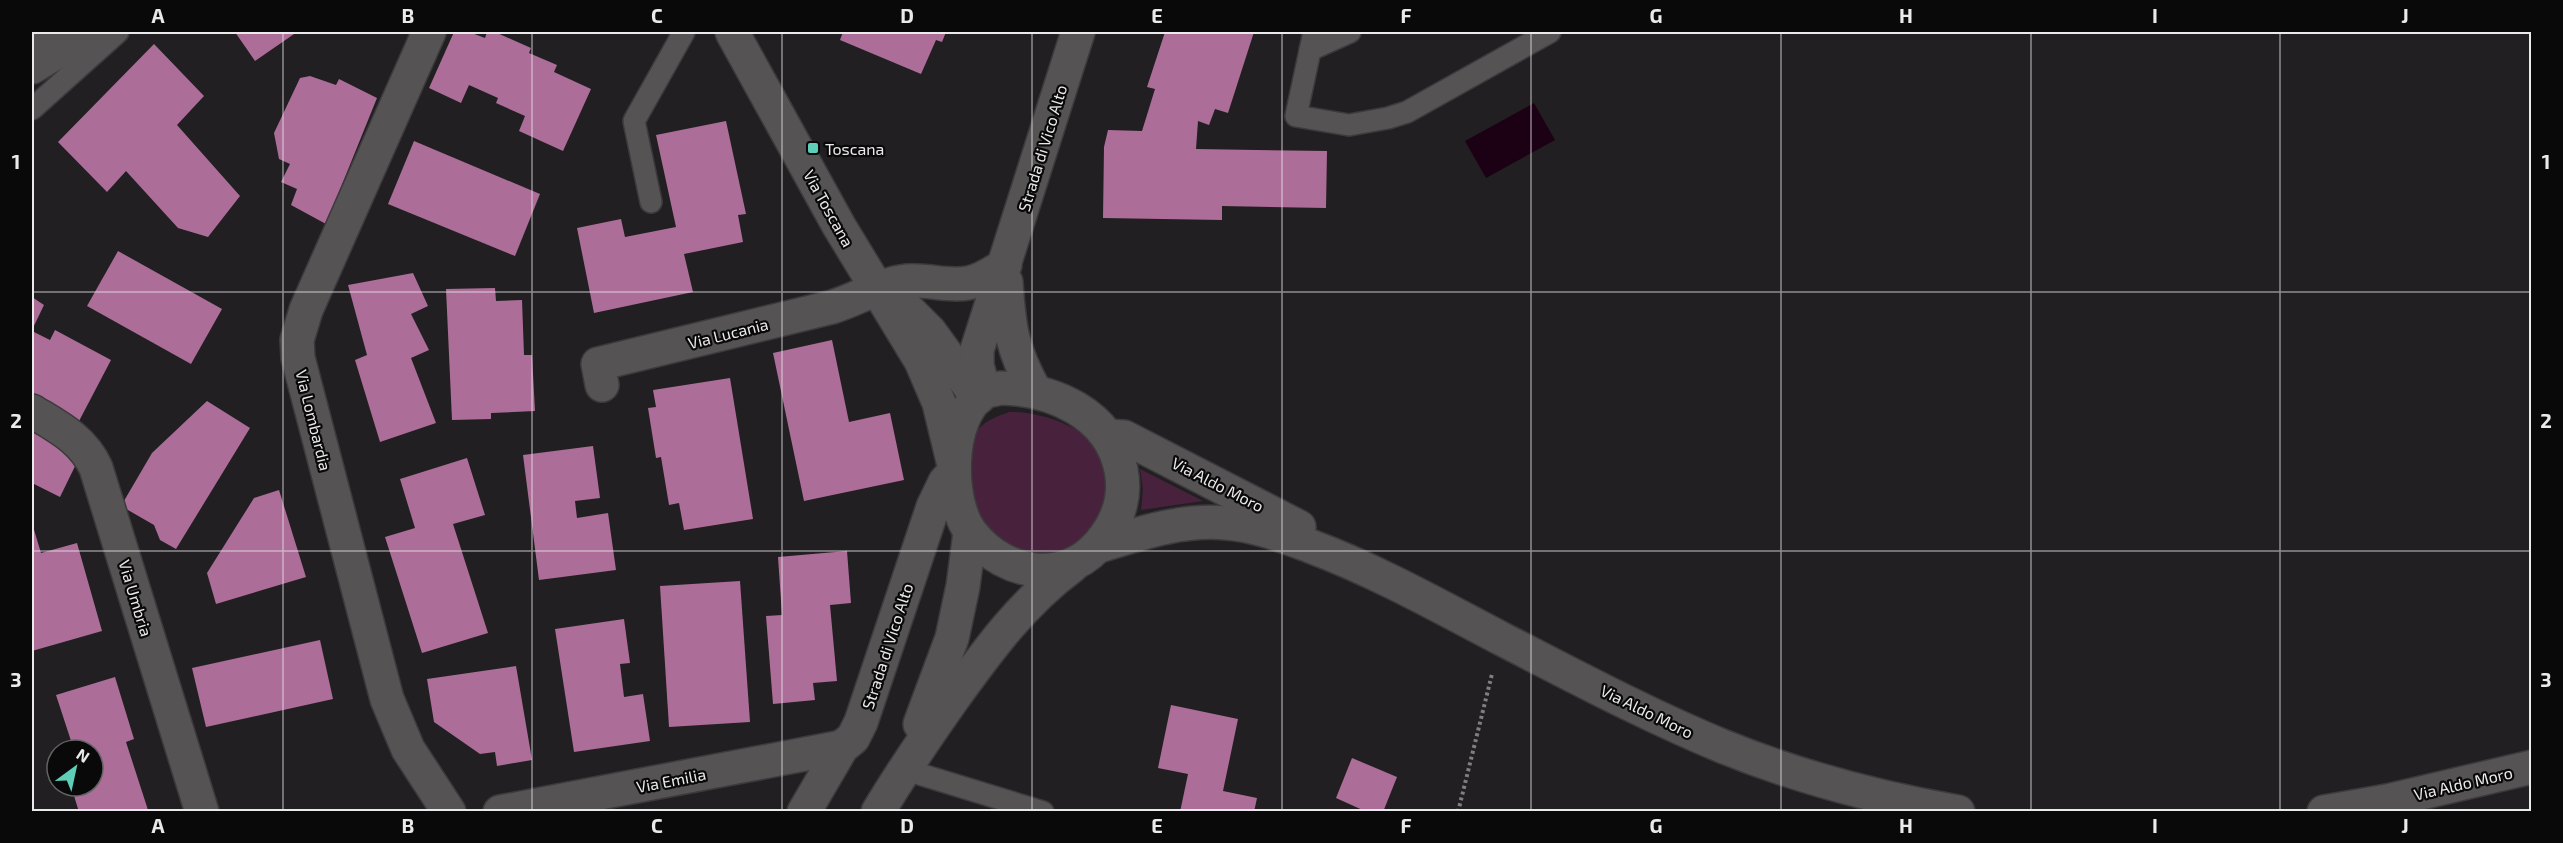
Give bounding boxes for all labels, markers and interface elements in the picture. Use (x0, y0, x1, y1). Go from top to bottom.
text: A (151, 3, 165, 27)
text: B (402, 3, 414, 27)
text: C (651, 3, 663, 27)
text: D (900, 3, 914, 27)
text: E (1151, 3, 1163, 27)
text: F (1400, 3, 1412, 27)
text: G (1650, 3, 1662, 27)
text: H (1899, 3, 1913, 27)
text: I (2152, 3, 2158, 27)
text: J (2401, 3, 2409, 27)
street label: Strada di Vico Alto (1014, 82, 1070, 214)
place label: Toscana (825, 139, 884, 158)
marker: Toscana (806, 141, 820, 155)
text: 1 (12, 149, 20, 173)
text: 1 (2542, 149, 2550, 173)
street label: Via Toscana (800, 166, 858, 250)
street label: Via Lucania (686, 314, 770, 352)
street label: Via Lombardia (292, 368, 336, 472)
text: 2 (10, 408, 22, 432)
text: 2 (2540, 408, 2552, 432)
street label: Via Aldo Moro (1169, 453, 1267, 515)
street label: Via Umbria (115, 557, 157, 639)
street label: Strada di Vico Alto (858, 581, 916, 711)
text: 3 (10, 667, 22, 691)
text: 3 (2540, 667, 2552, 691)
street label: Via Aldo Moro (1598, 680, 1696, 742)
north arrow (45, 738, 105, 798)
text: N (73, 744, 93, 766)
street label: Via Aldo Moro (2412, 762, 2514, 804)
street label: Via Emilia (635, 764, 707, 796)
text: A (151, 813, 165, 837)
text: B (402, 813, 414, 837)
text: C (651, 813, 663, 837)
text: D (900, 813, 914, 837)
text: E (1151, 813, 1163, 837)
text: F (1400, 813, 1412, 837)
text: G (1650, 813, 1662, 837)
text: H (1899, 813, 1913, 837)
text: I (2152, 813, 2158, 837)
text: J (2401, 813, 2409, 837)

